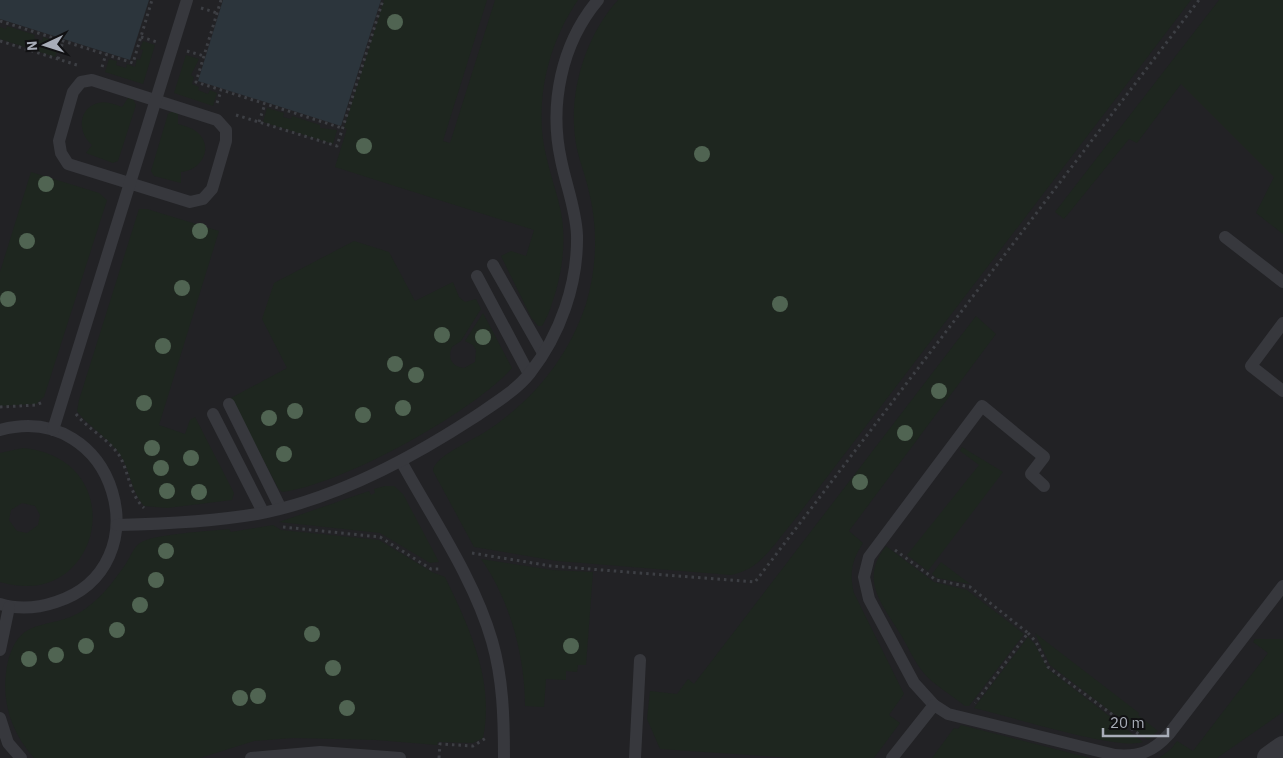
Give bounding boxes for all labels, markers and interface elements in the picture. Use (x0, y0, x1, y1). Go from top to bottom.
north arrow (20, 20, 70, 70)
text: N (23, 40, 41, 52)
scale bar (1103, 706, 1168, 738)
text: 20 m (1110, 713, 1145, 732)

